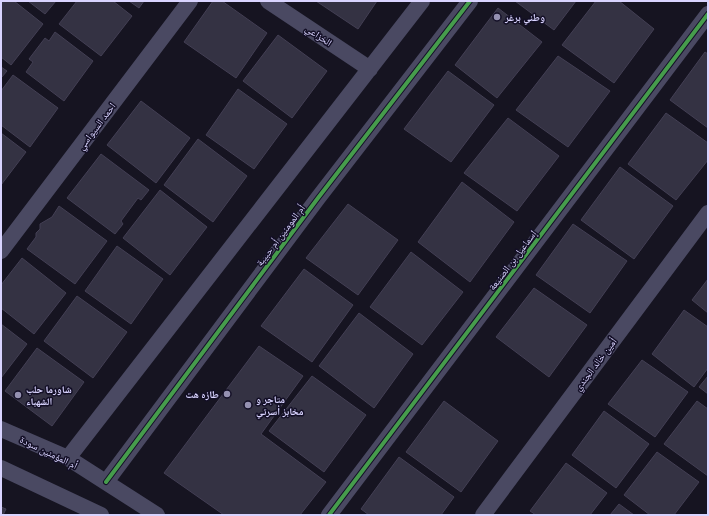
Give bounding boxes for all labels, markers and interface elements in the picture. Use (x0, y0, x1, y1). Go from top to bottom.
place label: وطني برغر (504, 11, 545, 25)
marker: وطني برغر (492, 12, 502, 22)
street label: الخزاعي (302, 22, 335, 50)
street label: احمد السيواسي (74, 100, 120, 153)
street label: أم المومنين أم حبيبة (253, 202, 309, 269)
street label: إسماعيل بن الصنيعة (486, 227, 540, 293)
street label: أمين خالد الجندي (571, 335, 621, 394)
place label: شاورما حلب الشهباء (26, 383, 72, 407)
place label: طازه هت (185, 388, 219, 401)
marker: طازه هت (222, 389, 232, 399)
marker: شاورما حلب الشهباء (13, 390, 23, 400)
place label: متاجر و مخابز أسرتي (256, 393, 304, 419)
marker: متاجر و مخابز أسرتي (243, 400, 253, 410)
street label: أم المؤمنين سودة (17, 433, 80, 473)

